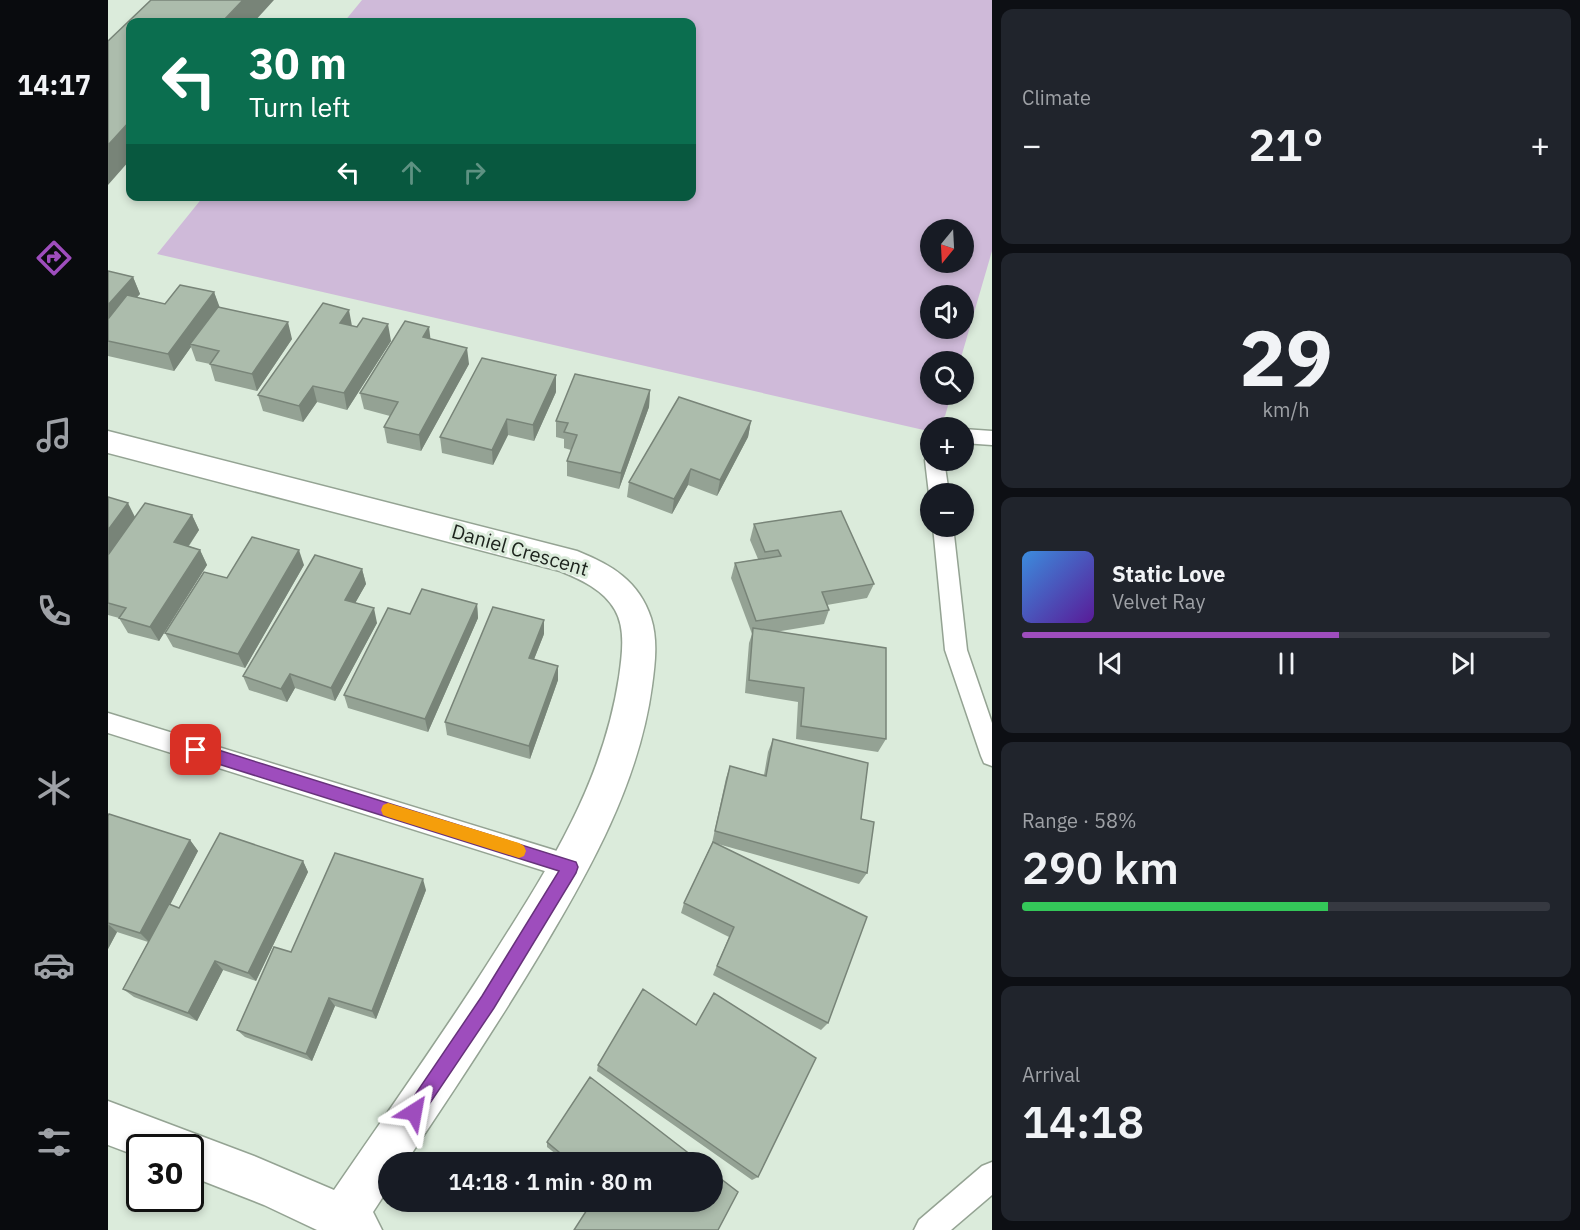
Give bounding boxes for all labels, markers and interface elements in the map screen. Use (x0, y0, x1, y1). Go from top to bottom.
text: 30 m (249, 36, 347, 91)
icon: left (150, 42, 228, 120)
text: 14:17 (17, 67, 91, 102)
text: Climate (1022, 84, 1091, 111)
text: Turn left (249, 89, 350, 124)
text: 21° (1248, 115, 1324, 173)
text: − (1022, 123, 1042, 166)
text: + (1530, 123, 1550, 166)
icon: left (332, 156, 365, 189)
icon: ahead (395, 156, 428, 189)
icon: right (458, 156, 491, 189)
north arrow (920, 219, 974, 273)
map controls (920, 219, 974, 537)
icon: directions (33, 237, 75, 279)
button: sound (920, 285, 974, 339)
text: 29 (1239, 306, 1333, 407)
button: search (920, 351, 974, 405)
text: km/h (1262, 396, 1310, 423)
icon: music (33, 414, 75, 456)
button: + (920, 417, 974, 471)
button: − (920, 483, 974, 537)
street label: Daniel Crescent (449, 517, 592, 582)
text: Static Love (1112, 559, 1225, 588)
text: Velvet Ray (1112, 588, 1205, 615)
icon: phone (33, 590, 75, 632)
icon: previous (1094, 647, 1127, 680)
icon: pause (1270, 647, 1303, 680)
icon: next (1446, 647, 1479, 680)
pin (170, 724, 221, 775)
icon: arrive (179, 733, 212, 766)
icon: climate (33, 767, 75, 809)
text: Range · 58% (1022, 807, 1137, 834)
text: 290 km (1022, 838, 1179, 896)
icon: car (33, 944, 75, 986)
text: Arrival (1022, 1061, 1080, 1088)
position arrow (382, 1080, 446, 1144)
text: 14:18 (1022, 1092, 1144, 1150)
icon: filters (33, 1121, 75, 1163)
speed limit sign: 30 (126, 1134, 204, 1212)
text: 14:18 · 1 min · 80 m (449, 1167, 653, 1196)

